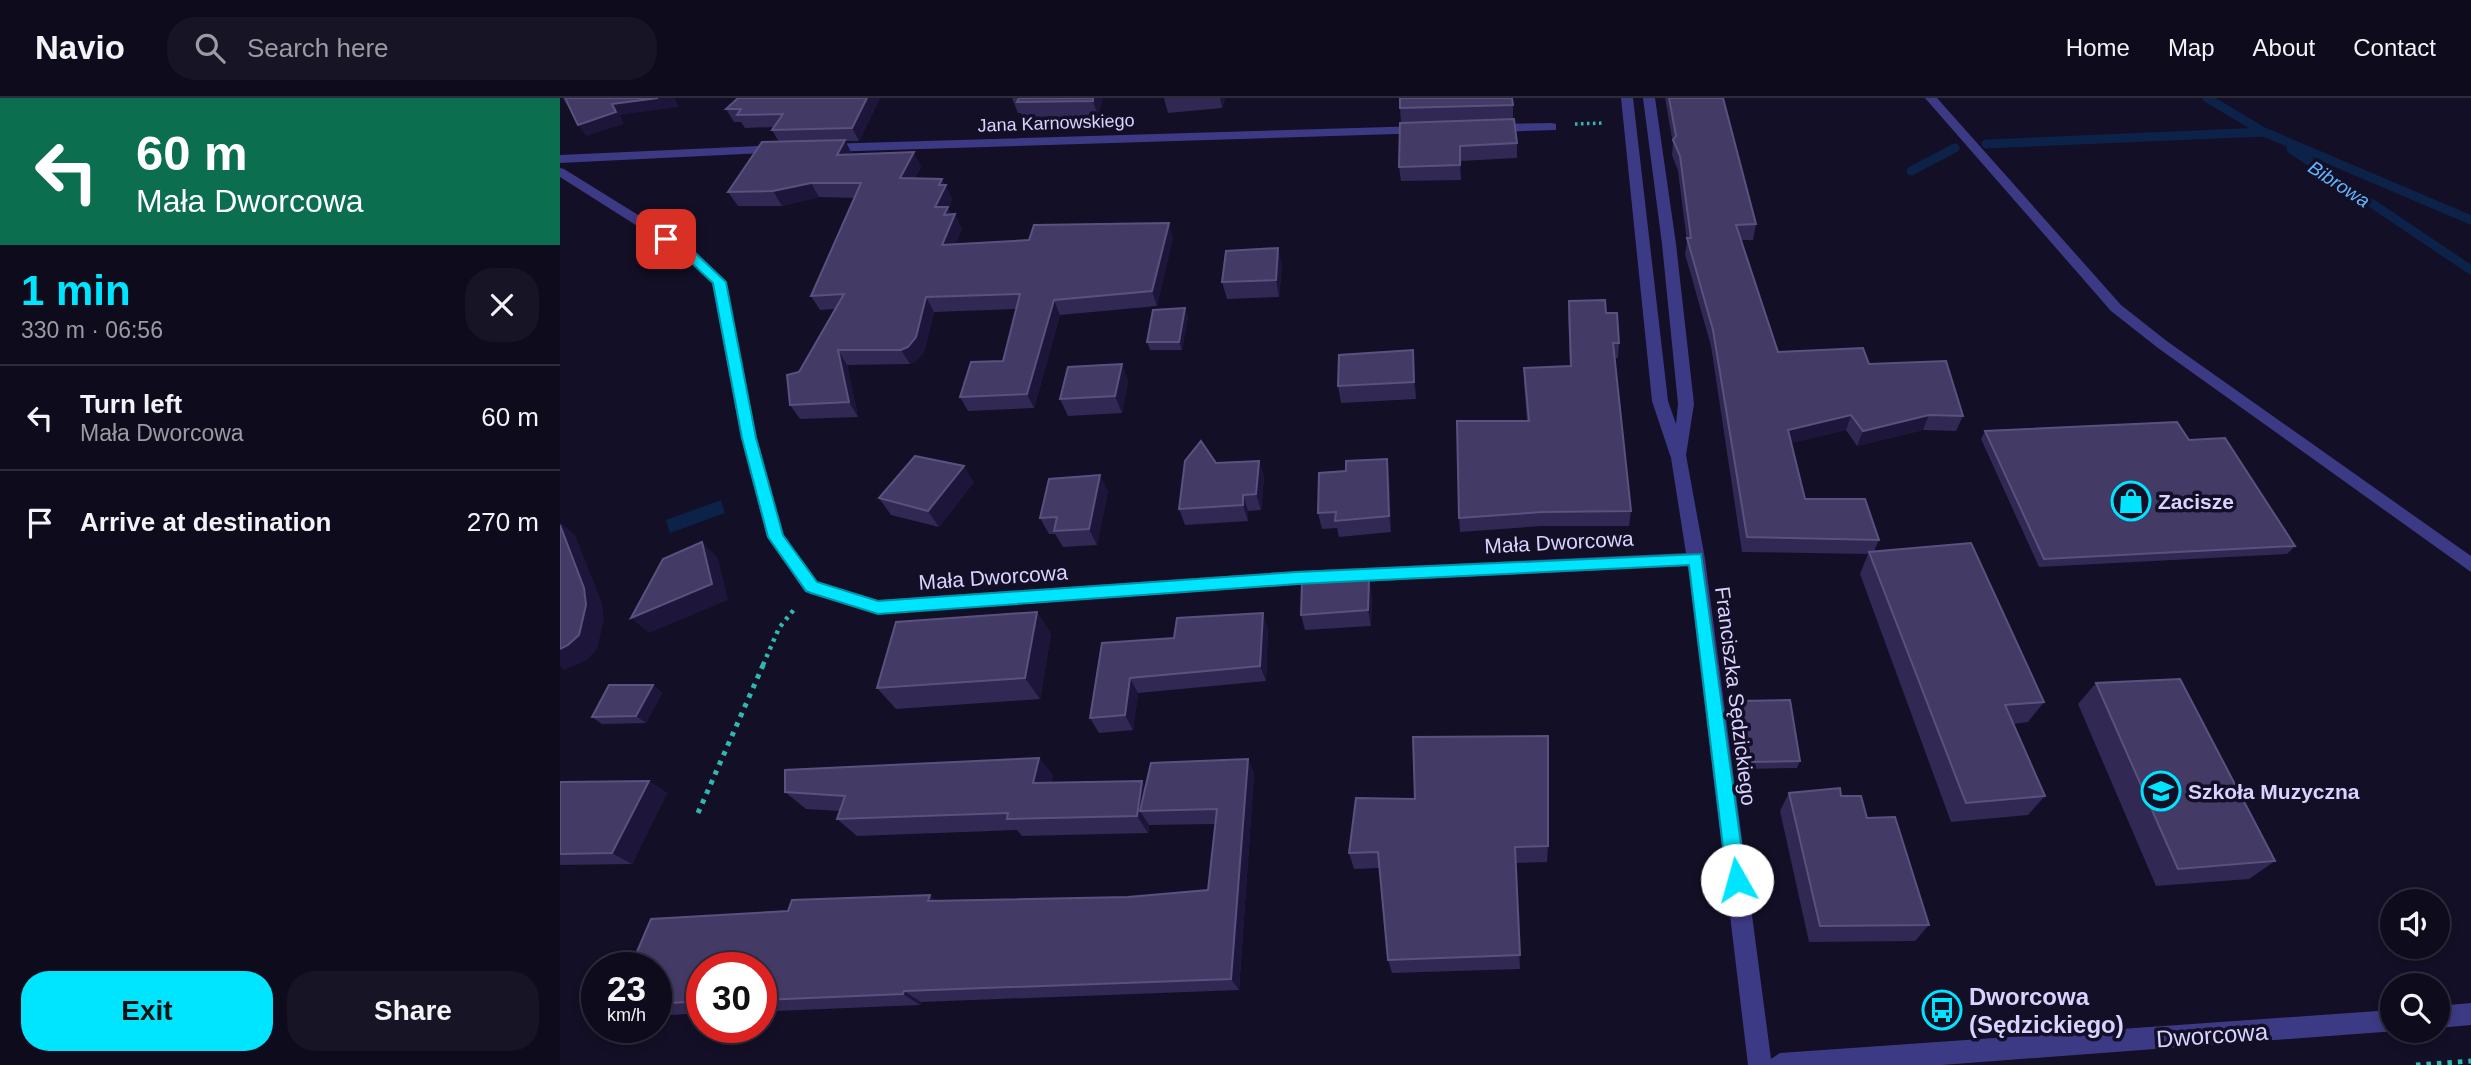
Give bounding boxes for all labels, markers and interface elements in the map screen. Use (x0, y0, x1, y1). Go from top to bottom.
search box (167, 17, 657, 80)
text: Navio (35, 29, 125, 66)
icon: search (191, 29, 229, 67)
text: Search here (247, 33, 389, 63)
text: Home (2066, 34, 2130, 61)
text: Map (2168, 34, 2215, 61)
text: About (2253, 34, 2315, 61)
text: Contact (2353, 34, 2436, 61)
street label: Jana Karnowskiego (977, 110, 1135, 136)
icon: left (21, 126, 112, 217)
text: 60 m (136, 126, 248, 180)
water label: Bibrowa (2304, 156, 2374, 212)
text: Mała Dworcowa (136, 183, 364, 219)
pin (636, 209, 696, 269)
icon: arrive (647, 220, 685, 258)
text: 1 min (21, 267, 131, 314)
button: close (465, 268, 539, 342)
text: 330 m · 06:56 (21, 317, 163, 343)
text: Turn left (80, 389, 182, 419)
icon: left (21, 399, 59, 437)
text: 60 m (481, 402, 539, 432)
text: Mała Dworcowa (80, 420, 244, 446)
shop icon: Zacisze (2110, 480, 2152, 522)
place label: Zacisze (2158, 490, 2234, 513)
icon: arrive (21, 504, 59, 542)
text: Arrive at destination (80, 507, 331, 537)
text: 270 m (467, 507, 539, 537)
street label: Mała Dworcowa (1484, 527, 1635, 557)
street label: Mała Dworcowa (918, 560, 1069, 594)
street label: Franciszka Sędzickiego (1711, 585, 1761, 807)
school or university icon: Szkoła Muzyczna (2140, 770, 2182, 812)
place label: Szkoła Muzyczna (2188, 780, 2360, 803)
position arrow (1700, 843, 1774, 917)
map controls (2380, 889, 2450, 1043)
button: sound (2380, 889, 2450, 959)
speed limit sign: 30 (686, 952, 777, 1043)
text: 23 (607, 969, 646, 1008)
button: Exit (21, 971, 273, 1051)
button: Share (287, 971, 539, 1051)
button: search (2380, 973, 2450, 1043)
place label: Dworcowa (Sędzickiego) (1969, 983, 2124, 1038)
bus stop icon: Dworcowa (Sędzickiego) (1921, 989, 1963, 1031)
text: km/h (607, 1005, 646, 1025)
street label: Dworcowa (2155, 1018, 2269, 1052)

